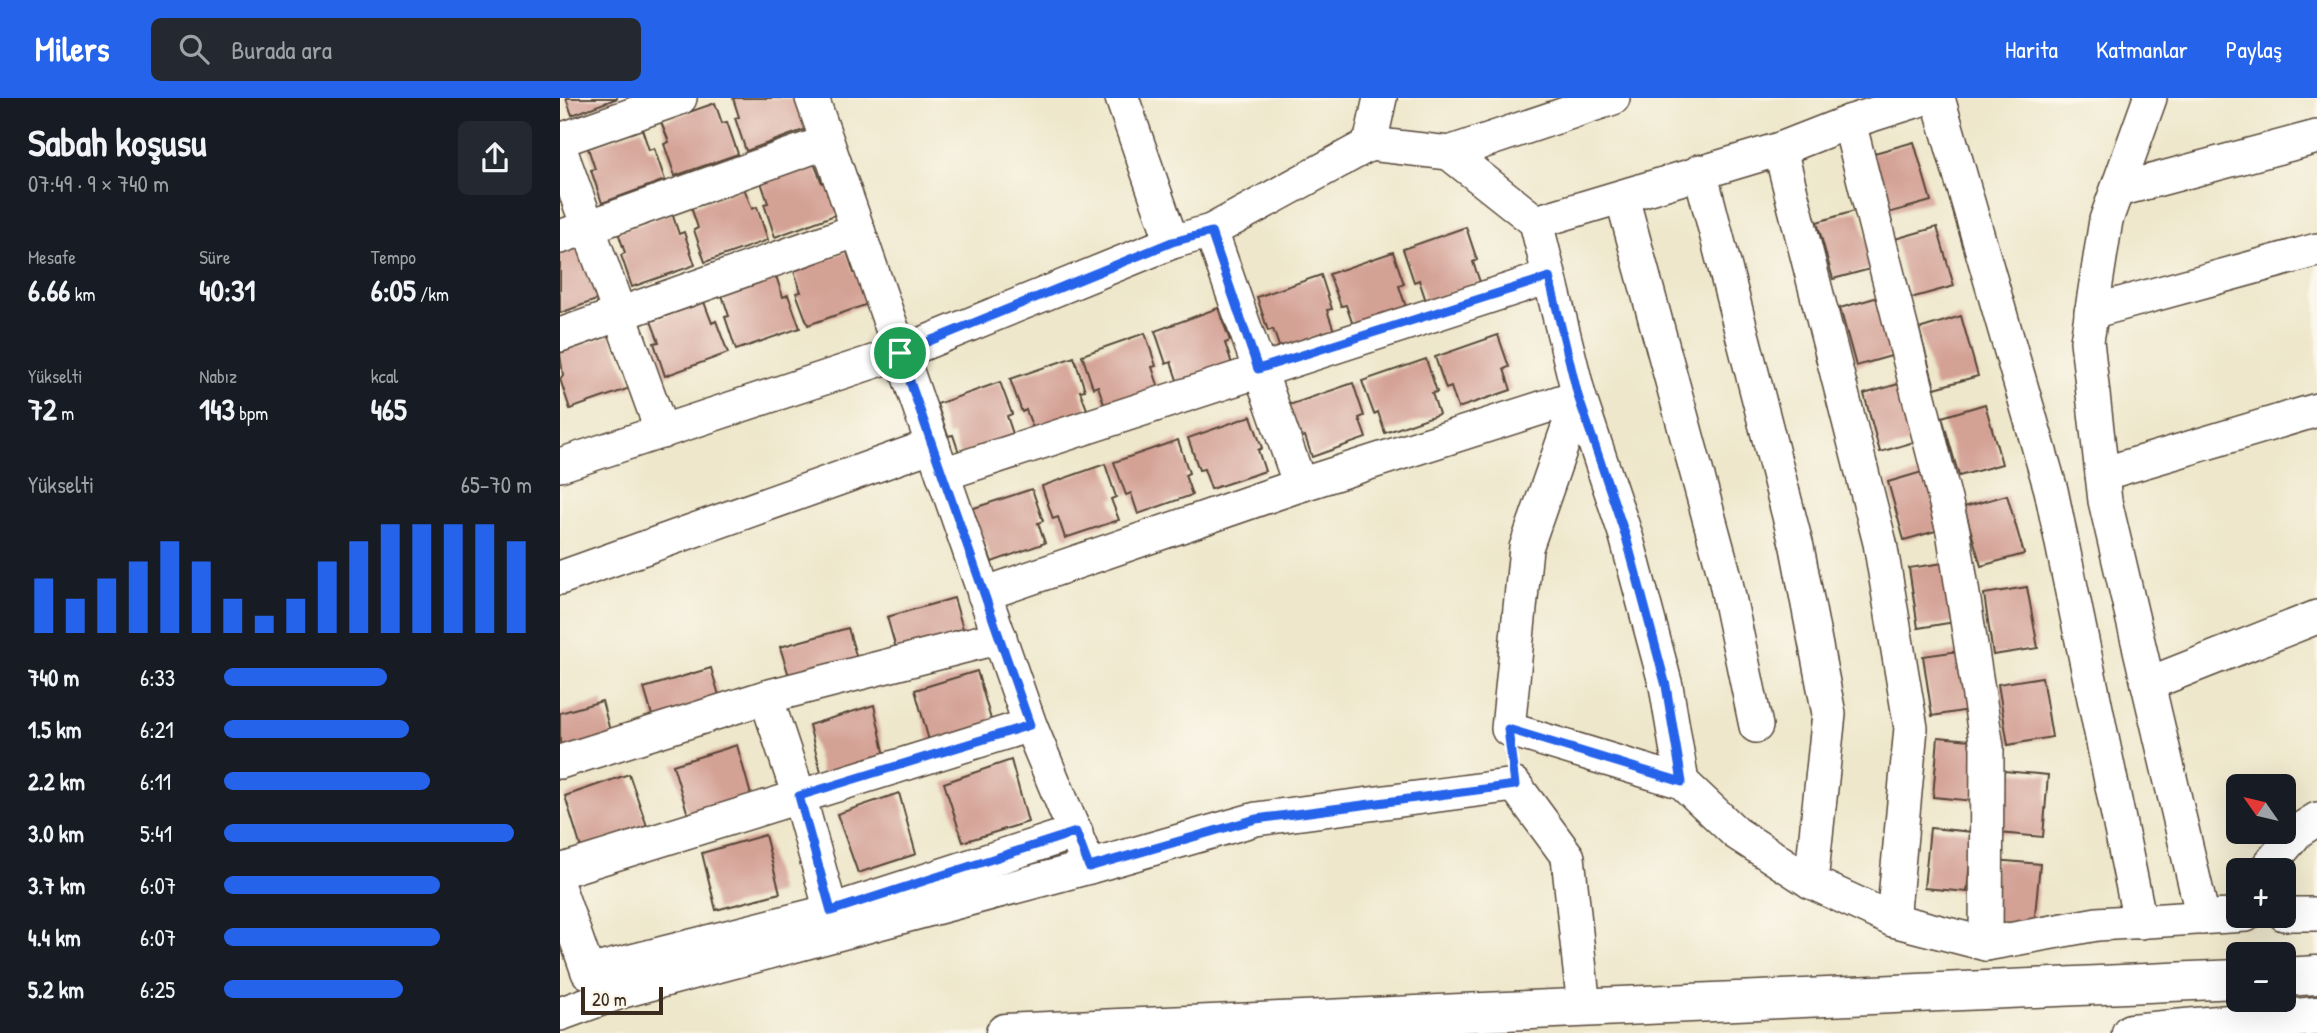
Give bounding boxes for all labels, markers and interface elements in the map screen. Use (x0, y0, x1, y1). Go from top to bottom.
search box (151, 18, 641, 81)
text: Milers (35, 27, 109, 71)
icon: search (175, 30, 213, 68)
text: Burada ara (231, 32, 332, 67)
text: Harita (2005, 33, 2058, 65)
text: Katmanlar (2096, 33, 2188, 65)
text: Paylaş (2226, 33, 2282, 65)
text: Sabah koşusu (28, 116, 206, 168)
button: share (458, 121, 532, 195)
text: 07:49 · 9 × 740 m (28, 168, 169, 199)
text: Mesafe (28, 244, 76, 270)
text: Süre (199, 244, 231, 270)
text: Tempo (371, 244, 416, 270)
text: 6.66 (28, 270, 70, 310)
text: 40:31 (199, 270, 255, 310)
text: 6:05 (371, 270, 416, 310)
text: km (70, 281, 96, 307)
text: /km (416, 281, 449, 307)
pin (870, 323, 930, 383)
icon: arrive (881, 334, 919, 372)
text: Yükselti (28, 363, 83, 389)
text: Nabız (199, 363, 237, 389)
text: kcal (371, 363, 398, 389)
text: 72 (28, 389, 57, 429)
text: 143 (199, 389, 235, 429)
text: 465 (371, 389, 407, 429)
text: m (57, 400, 74, 426)
text: bpm (235, 400, 268, 426)
text: Yükselti (28, 469, 94, 500)
text: 65–70 m (461, 469, 532, 500)
text: 740 m (28, 662, 79, 693)
text: 6:33 (140, 662, 175, 693)
text: 1.5 km (28, 714, 81, 745)
text: 6:21 (140, 714, 174, 745)
text: 2.2 km (28, 766, 85, 797)
text: 6:11 (140, 766, 171, 797)
north arrow (2226, 774, 2296, 844)
map controls (2226, 774, 2296, 1012)
text: 3.0 km (28, 818, 84, 849)
text: 5:41 (140, 818, 172, 849)
button: + (2226, 858, 2296, 928)
text: 3.7 km (28, 870, 85, 901)
text: 6:07 (140, 870, 176, 901)
text: 4.4 km (28, 922, 81, 953)
text: 6:07 (140, 922, 176, 953)
button: − (2226, 942, 2296, 1012)
text: 5.2 km (28, 974, 84, 1005)
text: 6:25 (140, 974, 175, 1005)
scale bar (581, 984, 663, 1016)
text: 20 m (592, 986, 627, 1012)

